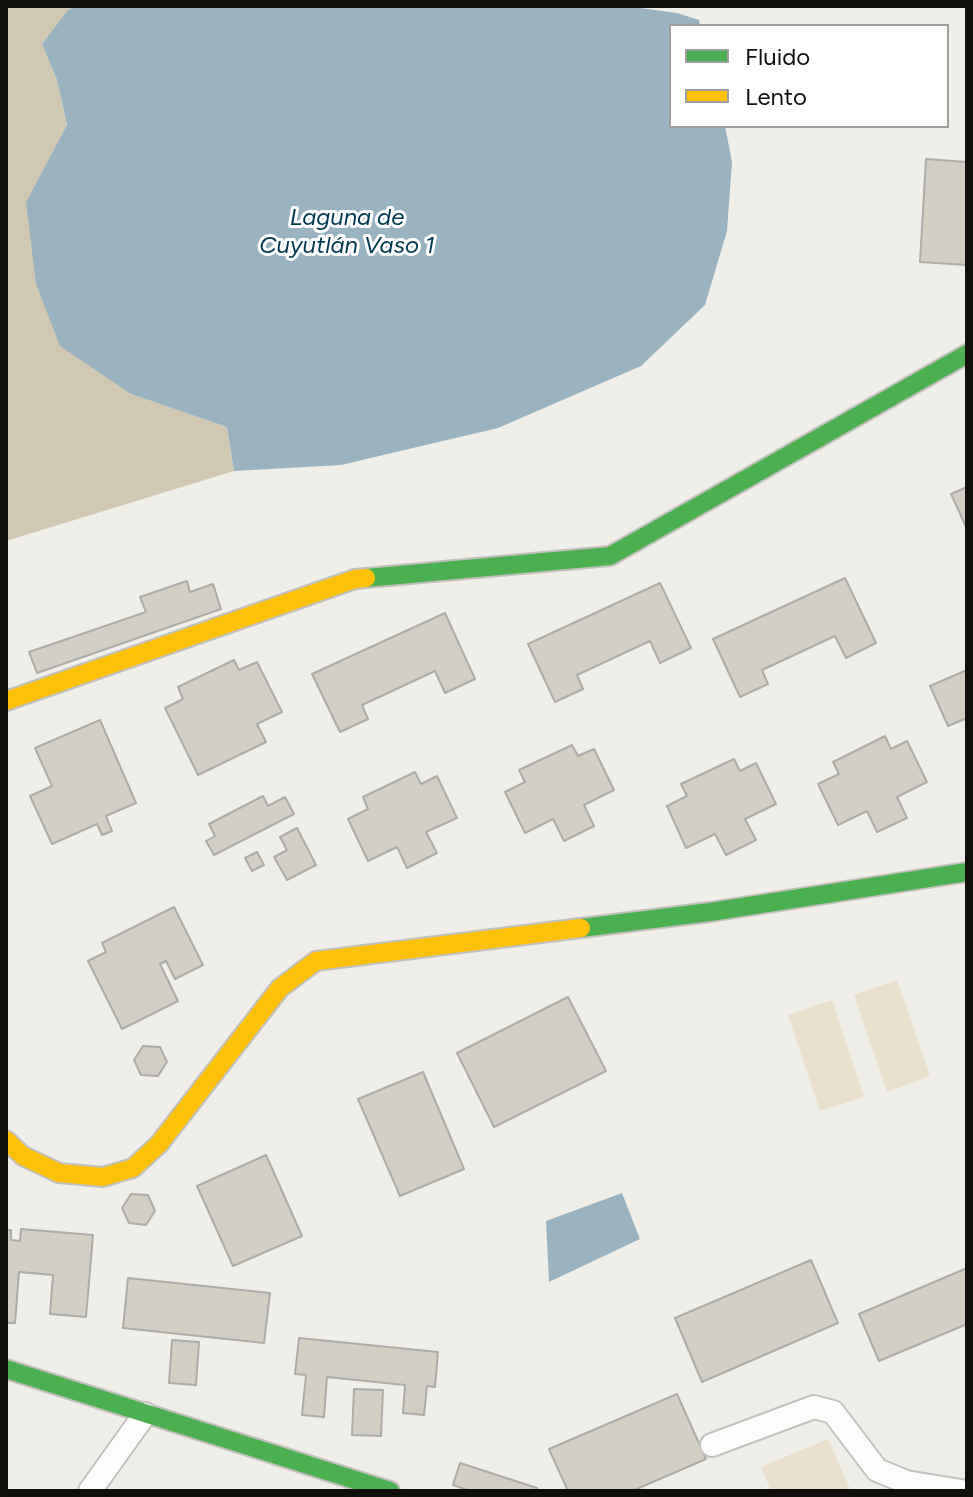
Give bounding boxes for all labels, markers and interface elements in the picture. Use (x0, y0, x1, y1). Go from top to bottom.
legend (669, 24, 949, 128)
text: Fluido (745, 42, 810, 71)
text: Lento (745, 82, 807, 111)
water label: Laguna de Cuyutlán Vaso 1 (259, 204, 435, 260)

